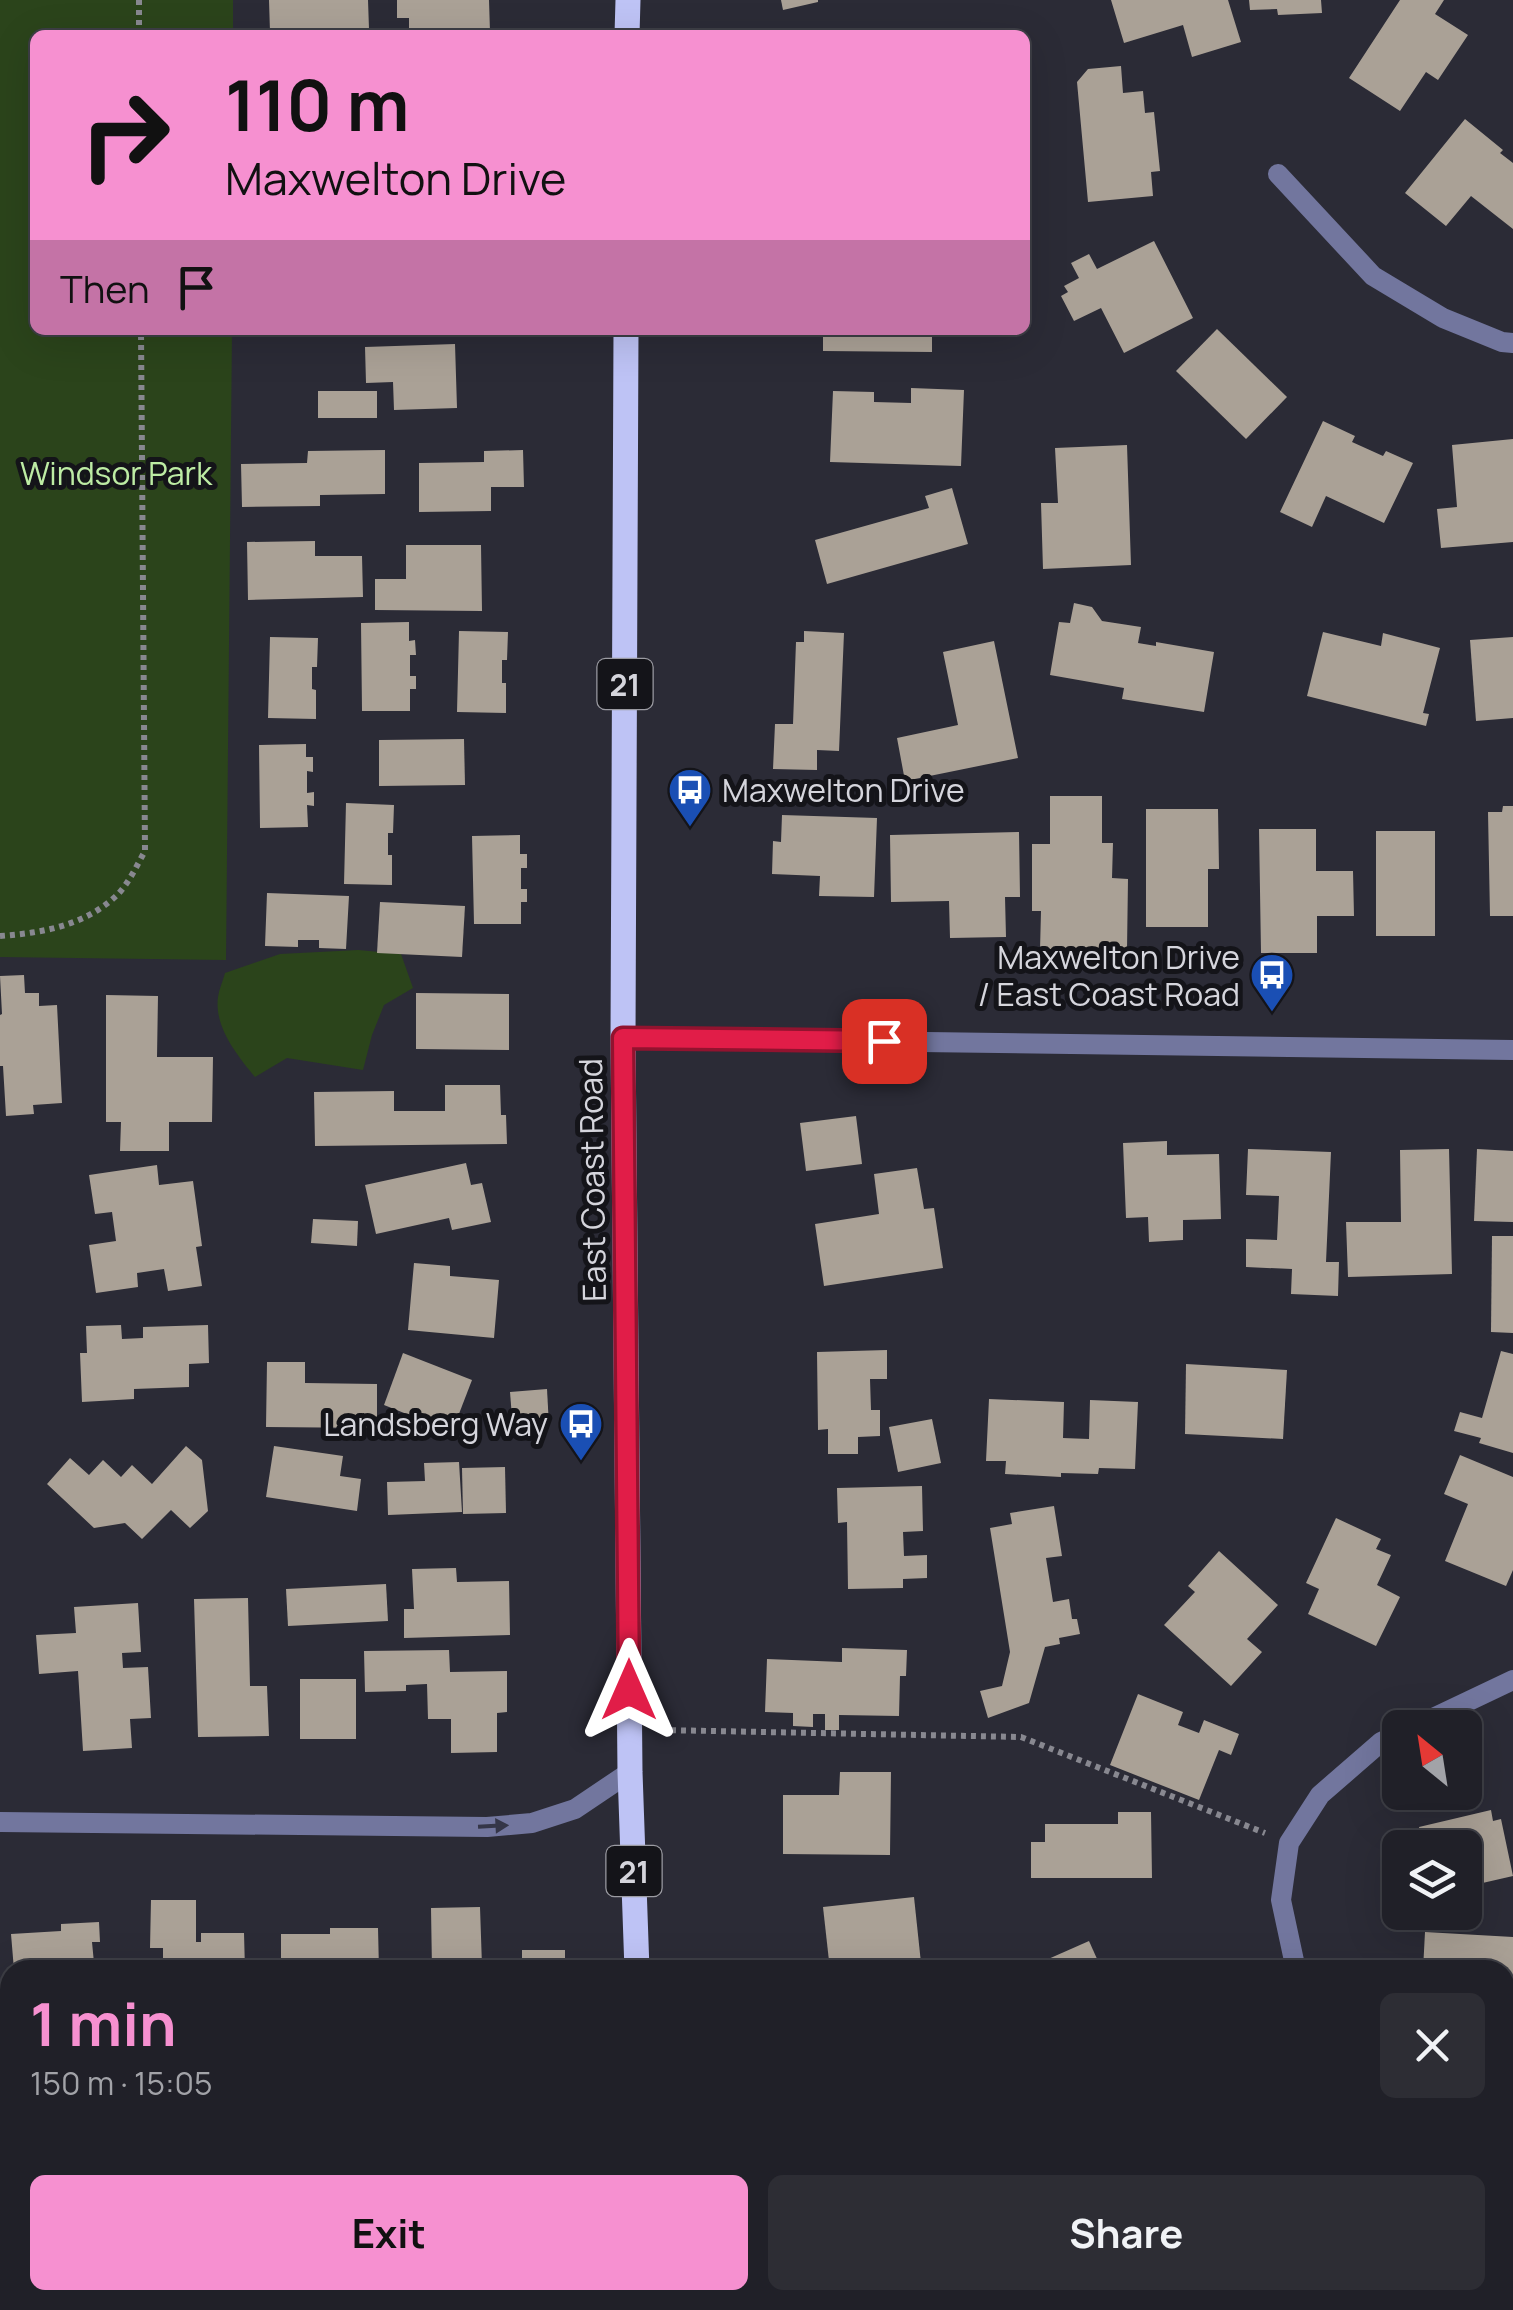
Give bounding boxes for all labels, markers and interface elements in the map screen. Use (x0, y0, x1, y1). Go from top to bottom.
text: 110 m (225, 56, 409, 152)
icon: right (60, 70, 190, 200)
text: Maxwelton Drive (225, 147, 566, 209)
icon: arrive (169, 260, 224, 315)
text: Then (60, 262, 149, 314)
park label: Windsor Park (20, 451, 213, 495)
road number: 21 (598, 659, 652, 709)
bus stop icon: Maxwelton Drive (667, 767, 713, 828)
place label: Maxwelton Drive (722, 768, 965, 812)
place label: Maxwelton Drive / East Coast Road (978, 935, 1240, 1016)
bus stop icon: Maxwelton Drive / East Coast Road (1249, 952, 1295, 1013)
pin (842, 999, 927, 1084)
icon: arrive (857, 1014, 912, 1069)
street label: East Coast Road (568, 1058, 616, 1302)
bus stop icon: Landsberg Way (558, 1401, 604, 1462)
place label: Landsberg Way (323, 1402, 548, 1446)
position arrow (577, 1638, 681, 1742)
north arrow (1382, 1710, 1482, 1810)
map controls (1382, 1710, 1482, 1930)
one-way arrow (478, 1818, 510, 1834)
button: layers (1382, 1830, 1482, 1930)
road number: 21 (606, 1846, 662, 1896)
text: 1 min (30, 1982, 177, 2064)
button: close (1380, 1993, 1485, 2098)
text: 150 m · 15:05 (30, 2061, 213, 2105)
button: Exit (30, 2175, 748, 2290)
button: Share (768, 2175, 1485, 2290)

